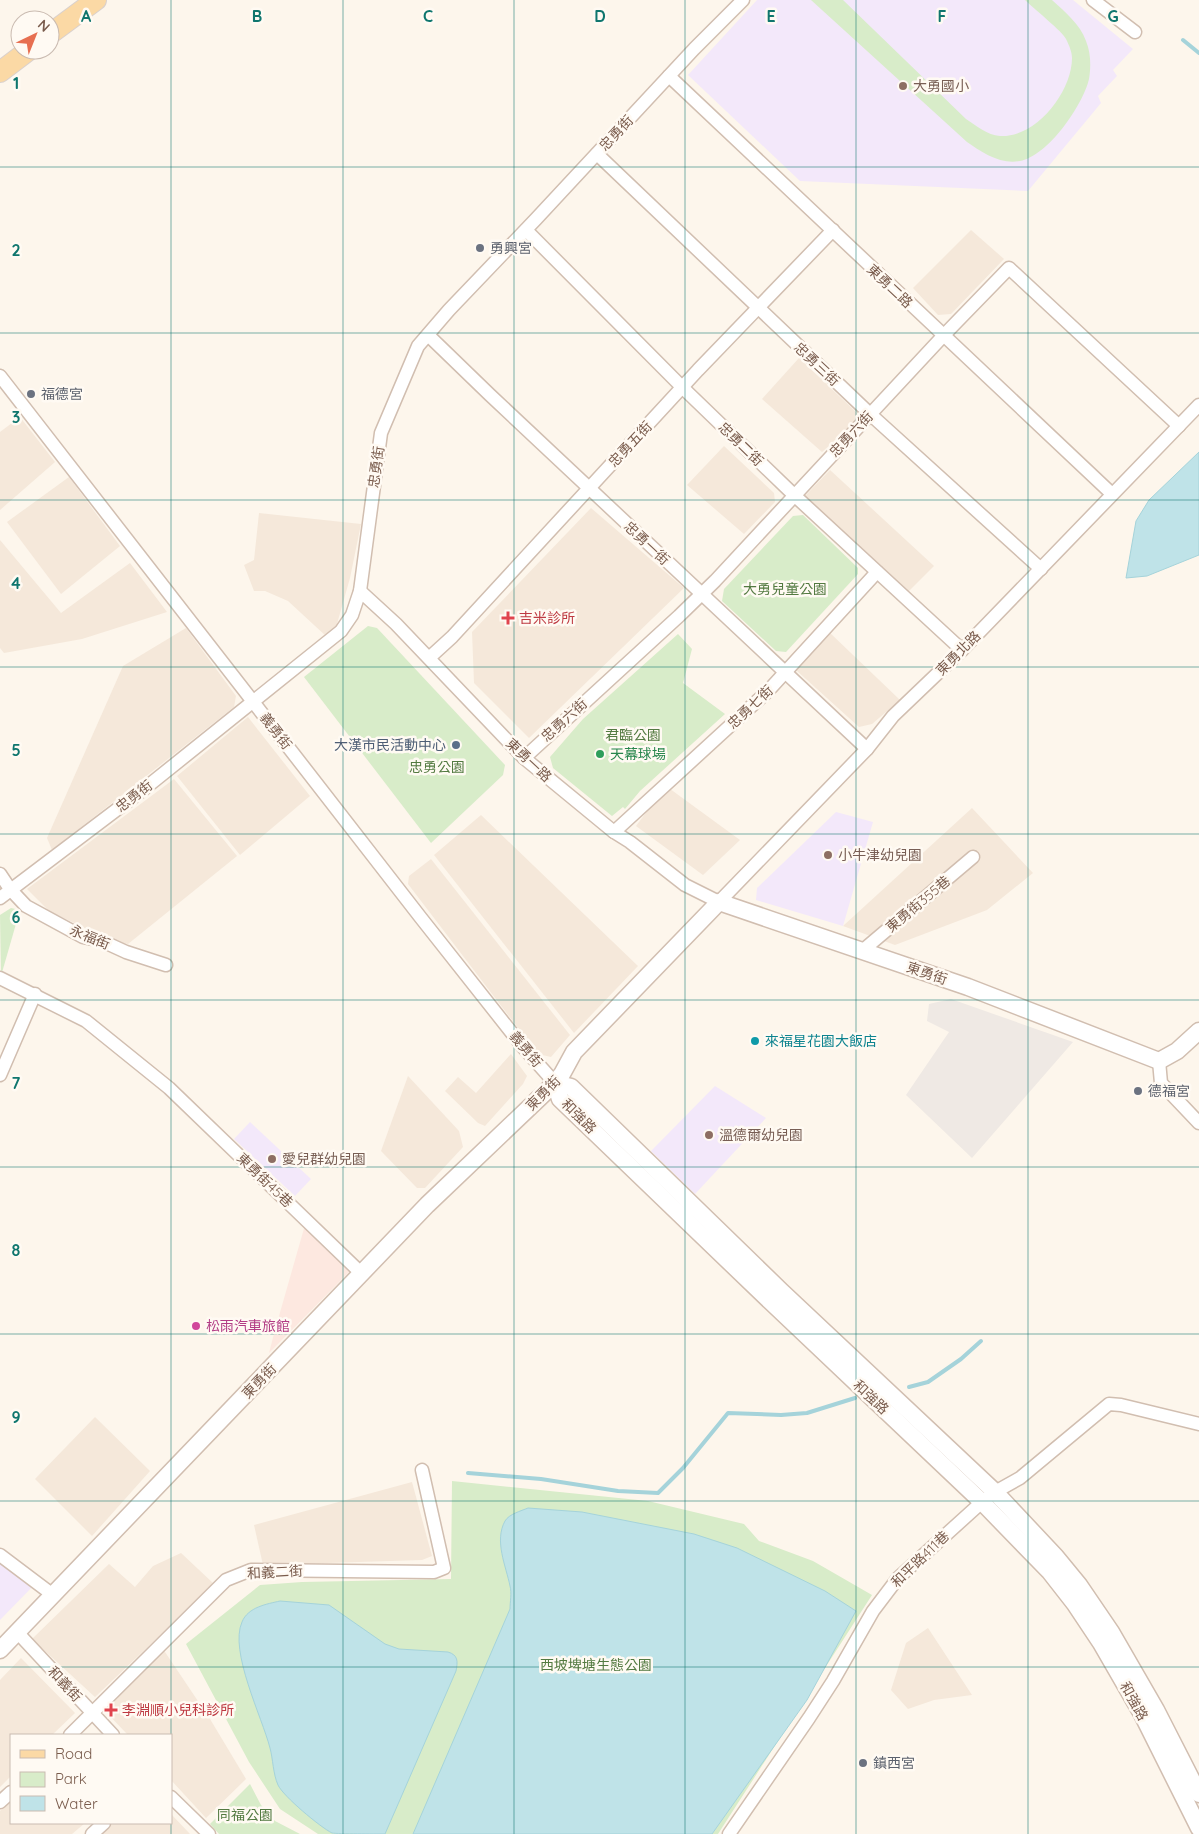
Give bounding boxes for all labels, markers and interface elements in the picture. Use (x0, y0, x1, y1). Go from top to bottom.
text: A (81, 6, 92, 26)
text: B (252, 6, 262, 26)
text: C (423, 6, 433, 26)
text: D (594, 6, 606, 26)
text: E (766, 6, 776, 26)
text: F (938, 6, 947, 26)
text: G (1107, 6, 1119, 26)
north arrow (10, 10, 60, 60)
text: N (34, 15, 54, 36)
text: 1 (13, 73, 19, 93)
place label: 大勇國小 (913, 77, 969, 95)
marker: 大勇國小 (897, 80, 909, 92)
street label: 忠勇街 (595, 112, 637, 154)
place label: 勇興宮 (490, 239, 532, 257)
text: 2 (11, 240, 21, 260)
marker: 勇興宮 (474, 242, 486, 254)
street label: 東勇二路 (863, 260, 917, 312)
street label: 忠勇三街 (790, 338, 844, 390)
place label: 福德宮 (41, 385, 83, 403)
marker: 福德宮 (25, 388, 37, 400)
text: 3 (12, 407, 20, 427)
street label: 忠勇六街 (825, 407, 877, 461)
street label: 忠勇五街 (604, 417, 656, 471)
street label: 忠勇二街 (715, 418, 767, 470)
street label: 忠勇街 (364, 445, 388, 489)
street label: 忠勇一街 (620, 517, 674, 569)
text: 4 (11, 573, 21, 593)
park label: 大勇兒童公園 (743, 580, 827, 598)
place label: 吉米診所 (519, 609, 575, 627)
marker: 吉米診所 (501, 611, 515, 625)
street label: 東勇北路 (932, 627, 984, 679)
street label: 忠勇七街 (723, 681, 777, 733)
street label: 忠勇六街 (537, 695, 591, 745)
street label: 義勇街 (256, 709, 296, 753)
park label: 君臨公園 (605, 726, 661, 744)
street label: 東勇一路 (502, 734, 556, 786)
place label: 大漢市民活動中心 (334, 736, 446, 754)
marker: 大漢市民活動中心 (450, 739, 462, 751)
text: 5 (11, 740, 21, 760)
place label: 天幕球場 (610, 745, 666, 763)
marker: 天幕球場 (594, 748, 606, 760)
park label: 忠勇公園 (409, 758, 465, 776)
street label: 忠勇街 (112, 776, 156, 816)
place label: 小牛津幼兒園 (838, 846, 922, 864)
marker: 小牛津幼兒園 (822, 849, 834, 861)
street label: 東勇街355巷 (882, 872, 954, 936)
text: 6 (12, 907, 21, 927)
street label: 永福街 (67, 921, 113, 953)
street label: 東勇街 (904, 958, 950, 988)
street label: 義勇街 (506, 1027, 546, 1071)
place label: 來福星花園大飯店 (765, 1032, 877, 1050)
marker: 來福星花園大飯店 (749, 1035, 761, 1047)
street label: 東勇街 (522, 1072, 564, 1114)
text: 7 (12, 1073, 21, 1093)
place label: 德福宮 (1148, 1082, 1190, 1100)
marker: 德福宮 (1132, 1085, 1144, 1097)
street label: 和強路 (558, 1095, 600, 1137)
place label: 溫德爾幼兒園 (719, 1126, 803, 1144)
marker: 溫德爾幼兒園 (703, 1129, 715, 1141)
street label: 東勇街45巷 (233, 1149, 297, 1211)
place label: 愛兒群幼兒園 (282, 1150, 366, 1168)
marker: 愛兒群幼兒園 (266, 1153, 278, 1165)
text: 8 (12, 1240, 21, 1260)
place label: 松雨汽車旅館 (206, 1317, 290, 1335)
marker: 松雨汽車旅館 (190, 1320, 202, 1332)
street label: 東勇街 (238, 1360, 280, 1402)
street label: 和強路 (850, 1376, 892, 1418)
text: 9 (11, 1407, 21, 1427)
street label: 和平路411巷 (887, 1527, 953, 1591)
street label: 和義二街 (247, 1562, 303, 1582)
park label: 西坡埤塘生態公園 (540, 1656, 652, 1674)
street label: 和義街 (44, 1663, 86, 1705)
street label: 和強路 (1116, 1678, 1152, 1724)
place label: 李淵順小兒科診所 (122, 1701, 234, 1719)
marker: 李淵順小兒科診所 (104, 1703, 118, 1717)
legend (10, 1734, 172, 1824)
text: Road (55, 1744, 92, 1763)
place label: 鎮西宮 (873, 1754, 915, 1772)
marker: 鎮西宮 (857, 1757, 869, 1769)
text: Park (55, 1769, 87, 1788)
text: Water (55, 1794, 98, 1813)
park label: 同福公園 (217, 1806, 273, 1824)

